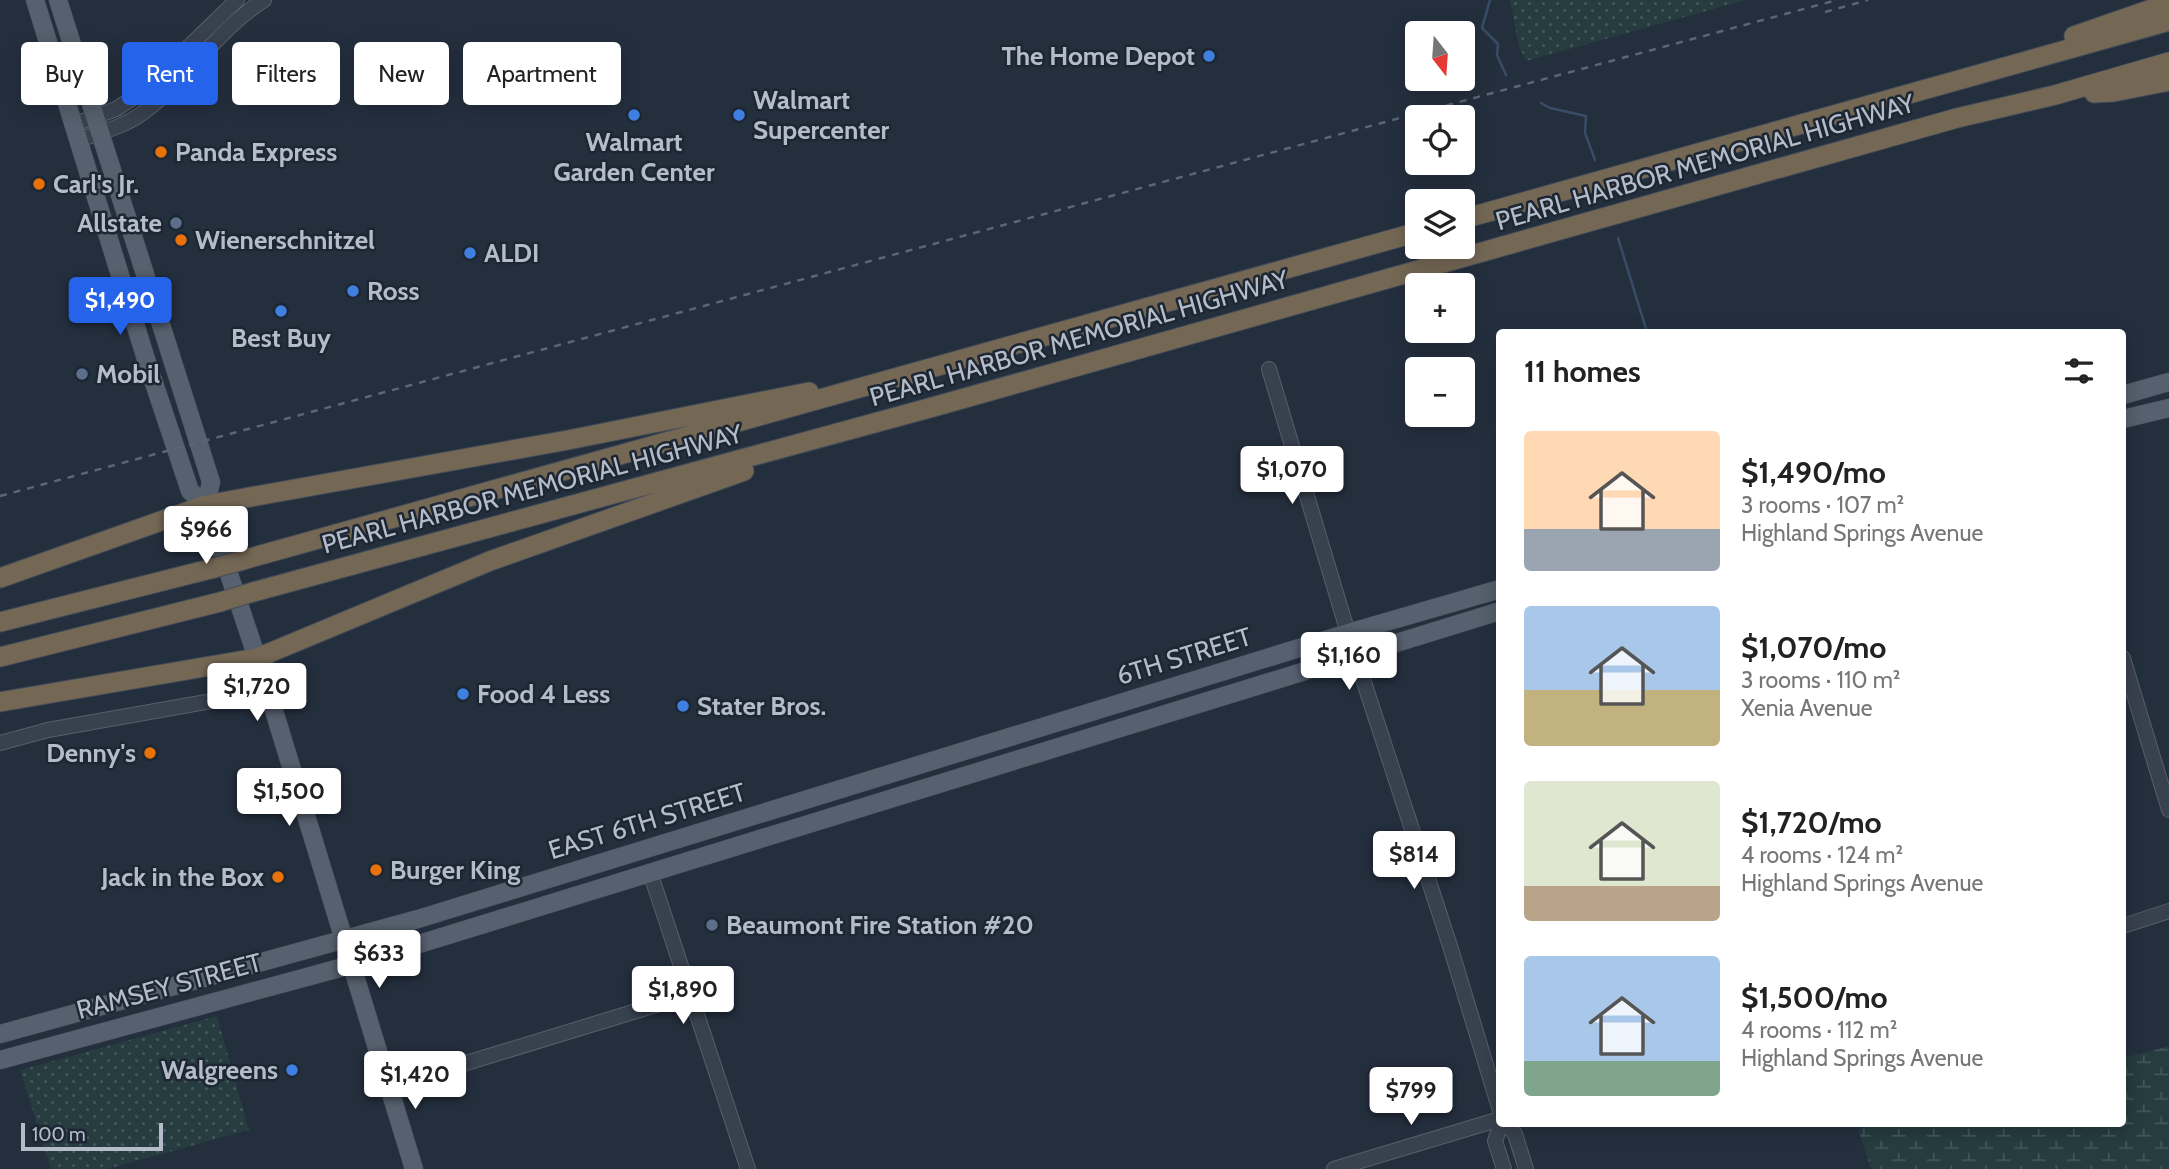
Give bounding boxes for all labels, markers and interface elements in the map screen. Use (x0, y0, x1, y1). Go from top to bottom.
north arrow (1405, 21, 1475, 91)
map controls (1405, 21, 1475, 427)
place label: The Home Depot (1001, 40, 1195, 72)
chip: Buy (21, 42, 108, 105)
chip: Rent (122, 42, 218, 105)
chip: Filters (232, 42, 340, 105)
chip: New (354, 42, 449, 105)
chip: Apartment (463, 42, 621, 105)
marker: The Home Depot (1201, 48, 1217, 64)
place label: Walmart Supercenter (753, 84, 890, 146)
street label: PEARL HARBOR MEMORIAL HIGHWAY (1492, 87, 1918, 237)
button: locate (1405, 105, 1475, 175)
marker: Walmart Garden Center (626, 107, 642, 123)
marker: Walmart Supercenter (731, 107, 747, 123)
place label: Walmart Garden Center (553, 126, 715, 188)
place label: Panda Express (175, 136, 337, 168)
marker: Panda Express (153, 144, 169, 160)
place label: Carl's Jr. (53, 168, 139, 200)
marker: Carl's Jr. (31, 176, 47, 192)
button: layers (1405, 189, 1475, 259)
place label: Allstate (77, 207, 162, 239)
marker: Allstate (168, 215, 184, 231)
place label: Wienerschnitzel (195, 224, 375, 256)
marker: Wienerschnitzel (173, 232, 189, 248)
place label: ALDI (484, 237, 539, 269)
marker: ALDI (462, 245, 478, 261)
street label: PEARL HARBOR MEMORIAL HIGHWAY (866, 263, 1292, 413)
button: + (1405, 273, 1475, 343)
place label: Ross (367, 275, 420, 307)
pin: $1,490 (63, 278, 177, 337)
marker: Ross (345, 283, 361, 299)
text: $1,490 (85, 286, 155, 314)
marker: Best Buy (273, 303, 289, 319)
place label: Best Buy (231, 322, 331, 354)
icon: filters (2060, 352, 2098, 390)
text: 11 homes (1524, 353, 1641, 390)
button: − (1405, 357, 1475, 427)
place label: Mobil (96, 358, 160, 390)
marker: Mobil (74, 366, 90, 382)
street label: PEARL HARBOR MEMORIAL HIGHWAY (318, 417, 746, 561)
pin: $1,070 (1235, 447, 1349, 506)
text: $1,490/mo (1741, 454, 1886, 491)
text: $1,070 (1257, 455, 1327, 483)
icon: home (1580, 459, 1664, 543)
text: 3 rooms · 107 m² (1741, 491, 1904, 519)
pin: $966 (165, 506, 247, 566)
text: $966 (180, 515, 232, 543)
text: Highland Springs Avenue (1741, 519, 1983, 547)
street label: 6TH STREET (1113, 620, 1256, 692)
text: $1,070/mo (1741, 629, 1886, 666)
pin: $1,160 (1292, 632, 1406, 692)
icon: home (1580, 634, 1664, 718)
text: $1,160 (1317, 641, 1381, 669)
pin: $1,720 (200, 664, 314, 723)
text: 3 rooms · 110 m² (1741, 666, 1900, 694)
text: $1,720 (223, 672, 291, 700)
place label: Food 4 Less (477, 678, 610, 710)
marker: Food 4 Less (455, 686, 471, 702)
place label: Stater Bros. (697, 690, 826, 722)
text: Xenia Avenue (1741, 694, 1873, 722)
marker: Stater Bros. (675, 698, 691, 714)
place label: Denny's (46, 737, 136, 769)
marker: Denny's (142, 745, 158, 761)
pin: $1,500 (232, 768, 346, 828)
street label: EAST 6TH STREET (544, 776, 750, 866)
text: $1,500 (253, 777, 325, 805)
text: $1,720/mo (1741, 804, 1882, 841)
icon: home (1580, 809, 1664, 893)
pin: $814 (1373, 832, 1455, 891)
text: $814 (1389, 840, 1439, 868)
text: 4 rooms · 124 m² (1741, 841, 1903, 869)
place label: Burger King (390, 854, 520, 886)
place label: Jack in the Box (100, 861, 264, 893)
marker: Burger King (368, 862, 384, 878)
marker: Jack in the Box (270, 869, 286, 885)
text: Highland Springs Avenue (1741, 869, 1983, 897)
place label: Beaumont Fire Station #20 (726, 909, 1034, 941)
marker: Beaumont Fire Station #20 (704, 917, 720, 933)
pin: $633 (338, 930, 420, 990)
text: $633 (353, 939, 405, 967)
street label: RAMSEY STREET (73, 946, 265, 1026)
pin: $1,890 (626, 967, 740, 1026)
text: $1,890 (648, 975, 718, 1003)
text: $1,500/mo (1741, 979, 1888, 1016)
icon: home (1580, 984, 1664, 1068)
text: 4 rooms · 112 m² (1741, 1016, 1897, 1044)
text: Highland Springs Avenue (1741, 1044, 1983, 1072)
pin: $1,420 (358, 1052, 472, 1111)
place label: Walgreens (161, 1054, 278, 1086)
text: $1,420 (380, 1060, 450, 1088)
marker: Walgreens (284, 1062, 300, 1078)
pin: $799 (1370, 1068, 1452, 1127)
text: $799 (1386, 1076, 1436, 1104)
scale bar (21, 1120, 163, 1152)
text: 100 m (32, 1123, 86, 1146)

